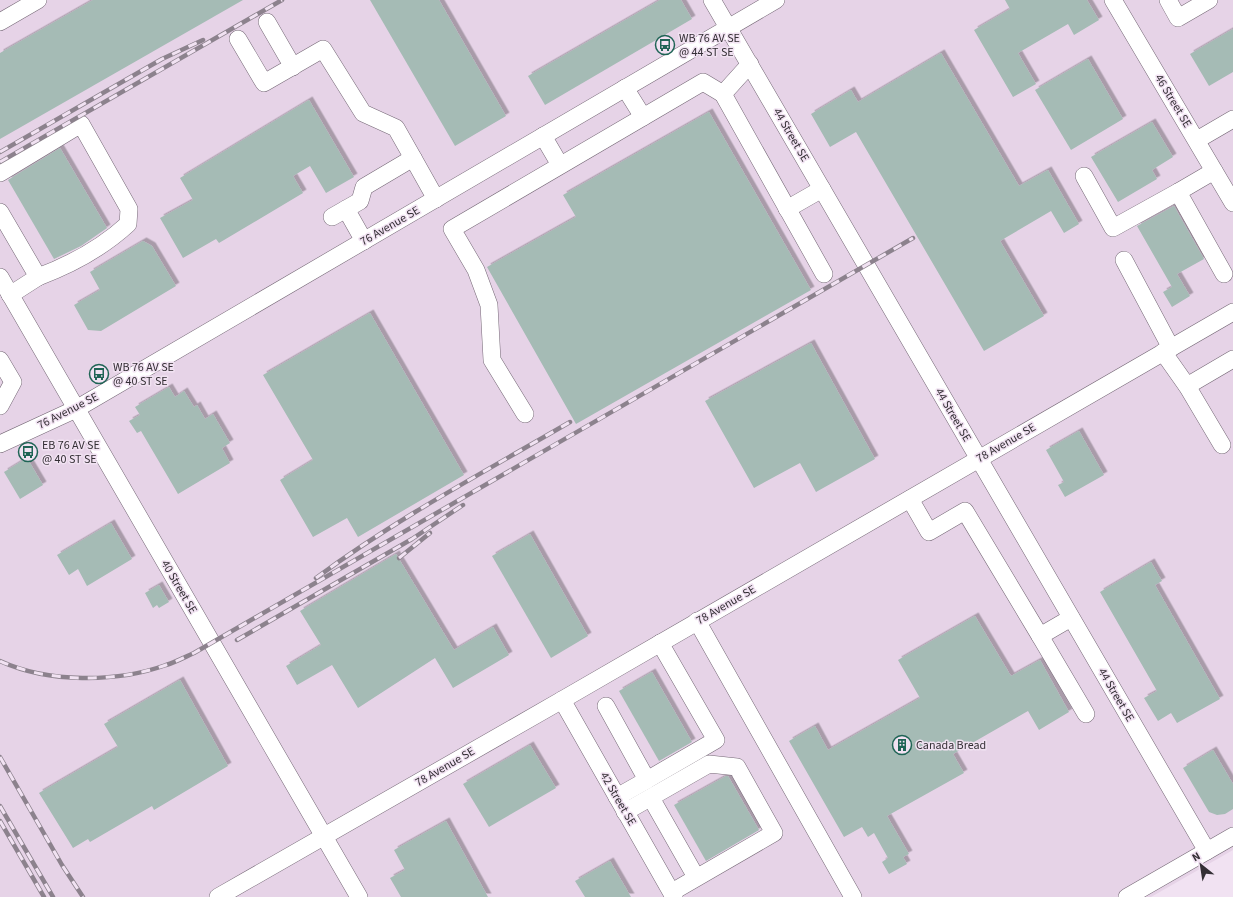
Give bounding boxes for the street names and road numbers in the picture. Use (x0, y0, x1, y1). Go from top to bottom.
street label: 46 Street SE (1150, 71, 1196, 131)
street label: 44 Street SE (769, 105, 813, 165)
street label: 76 Avenue SE (357, 202, 423, 250)
street label: 44 Street SE (931, 385, 975, 445)
street label: 76 Avenue SE (35, 388, 101, 434)
street label: 78 Avenue SE (973, 419, 1039, 467)
street label: 40 Street SE (157, 557, 201, 617)
street label: 78 Avenue SE (693, 581, 759, 629)
street label: 44 Street SE (1094, 665, 1138, 725)
street label: 78 Avenue SE (412, 743, 478, 791)
street label: 42 Street SE (596, 769, 640, 829)

